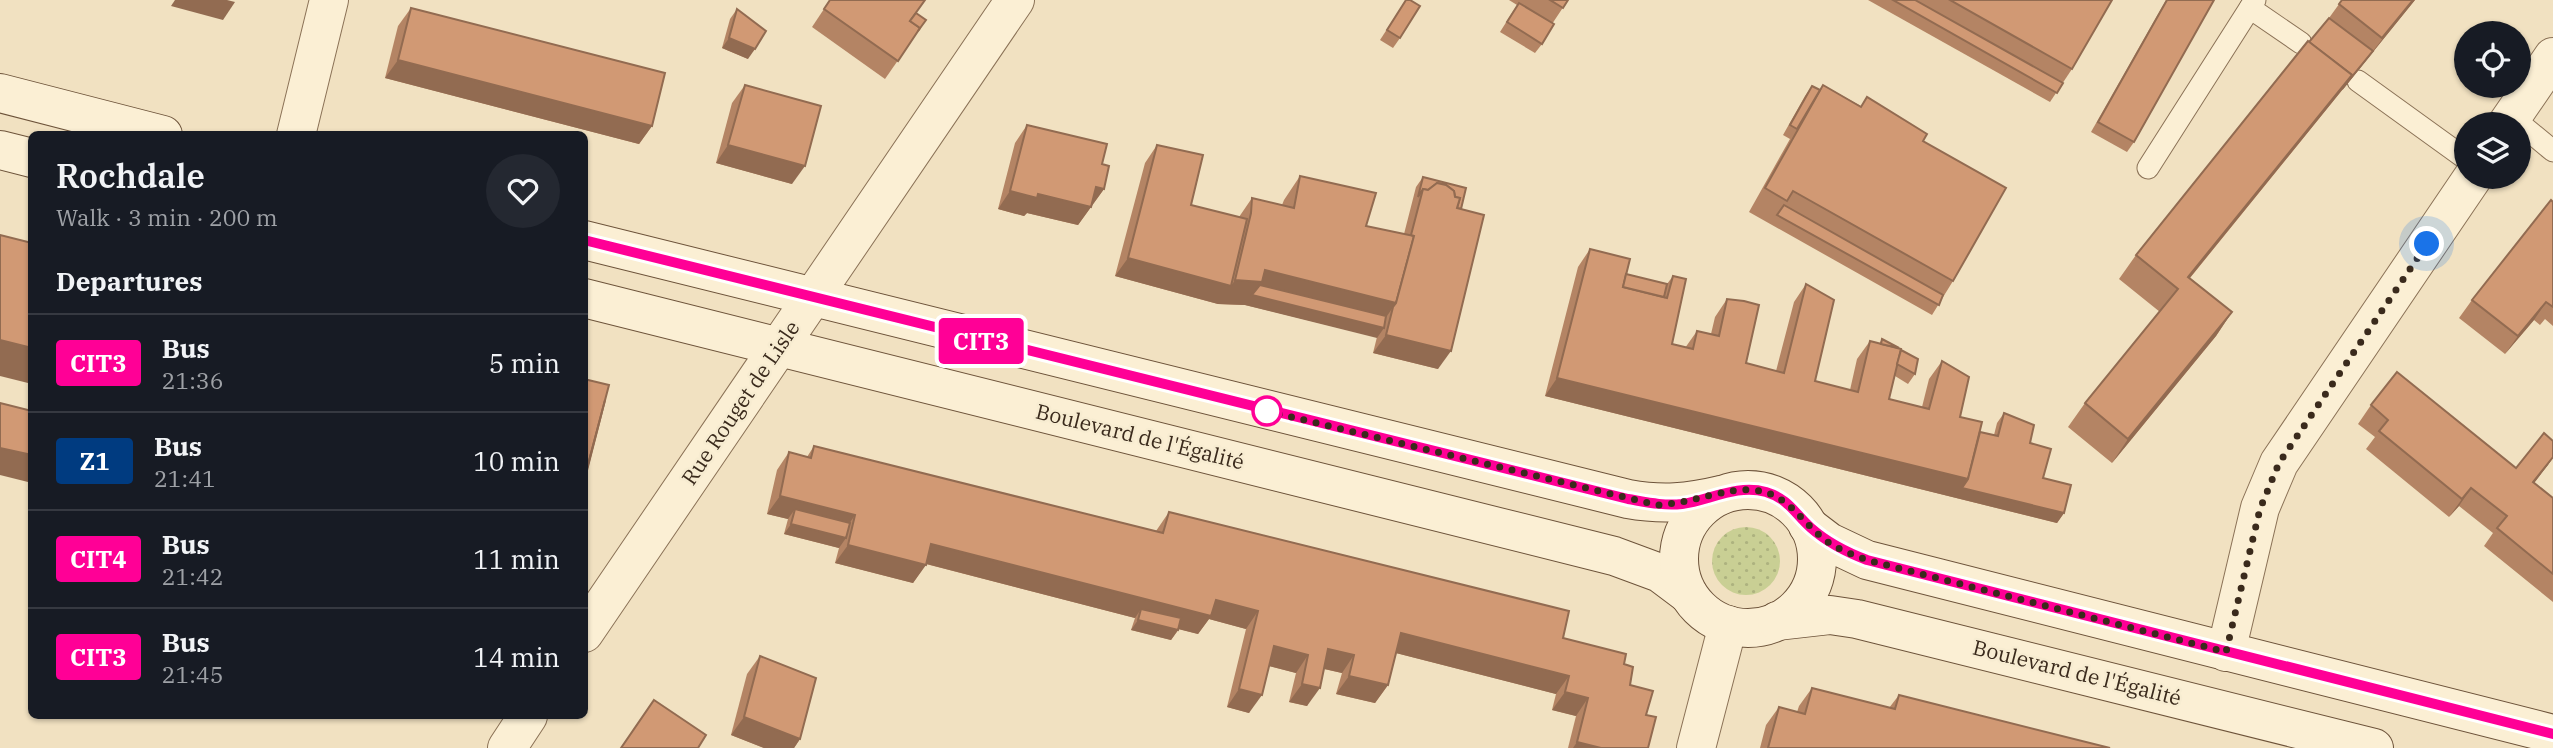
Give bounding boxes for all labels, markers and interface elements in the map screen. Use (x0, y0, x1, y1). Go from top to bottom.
map controls (2454, 21, 2531, 189)
button: locate (2454, 21, 2531, 98)
button: layers (2454, 112, 2531, 189)
text: Rochdale (56, 154, 205, 197)
button: heart (486, 154, 560, 228)
text: Walk · 3 min · 200 m (56, 202, 278, 232)
your location (2409, 226, 2444, 261)
text: Departures (56, 264, 202, 298)
street label: Rue Rouget de Lisle (675, 315, 806, 490)
line badge: CIT3 (932, 318, 1030, 364)
text: CIT3 (953, 325, 1009, 357)
text: Bus (162, 331, 210, 365)
text: 5 min (489, 346, 560, 380)
text: CIT3 (70, 347, 127, 379)
text: 21:36 (162, 365, 223, 395)
unlabelled marker (1252, 396, 1282, 426)
street label: Boulevard de l'Égalité (1033, 397, 1247, 475)
text: Bus (154, 429, 202, 463)
text: 10 min (473, 444, 560, 478)
text: Z1 (79, 445, 110, 477)
text: 21:41 (154, 463, 216, 493)
text: Bus (162, 527, 210, 561)
text: 11 min (473, 542, 560, 576)
text: CIT4 (70, 543, 127, 575)
text: 21:42 (162, 561, 223, 591)
text: Bus (162, 625, 210, 659)
street label: Boulevard de l'Égalité (1970, 633, 2184, 711)
text: 14 min (473, 640, 560, 674)
text: CIT3 (70, 641, 127, 673)
text: 21:45 (162, 659, 223, 689)

